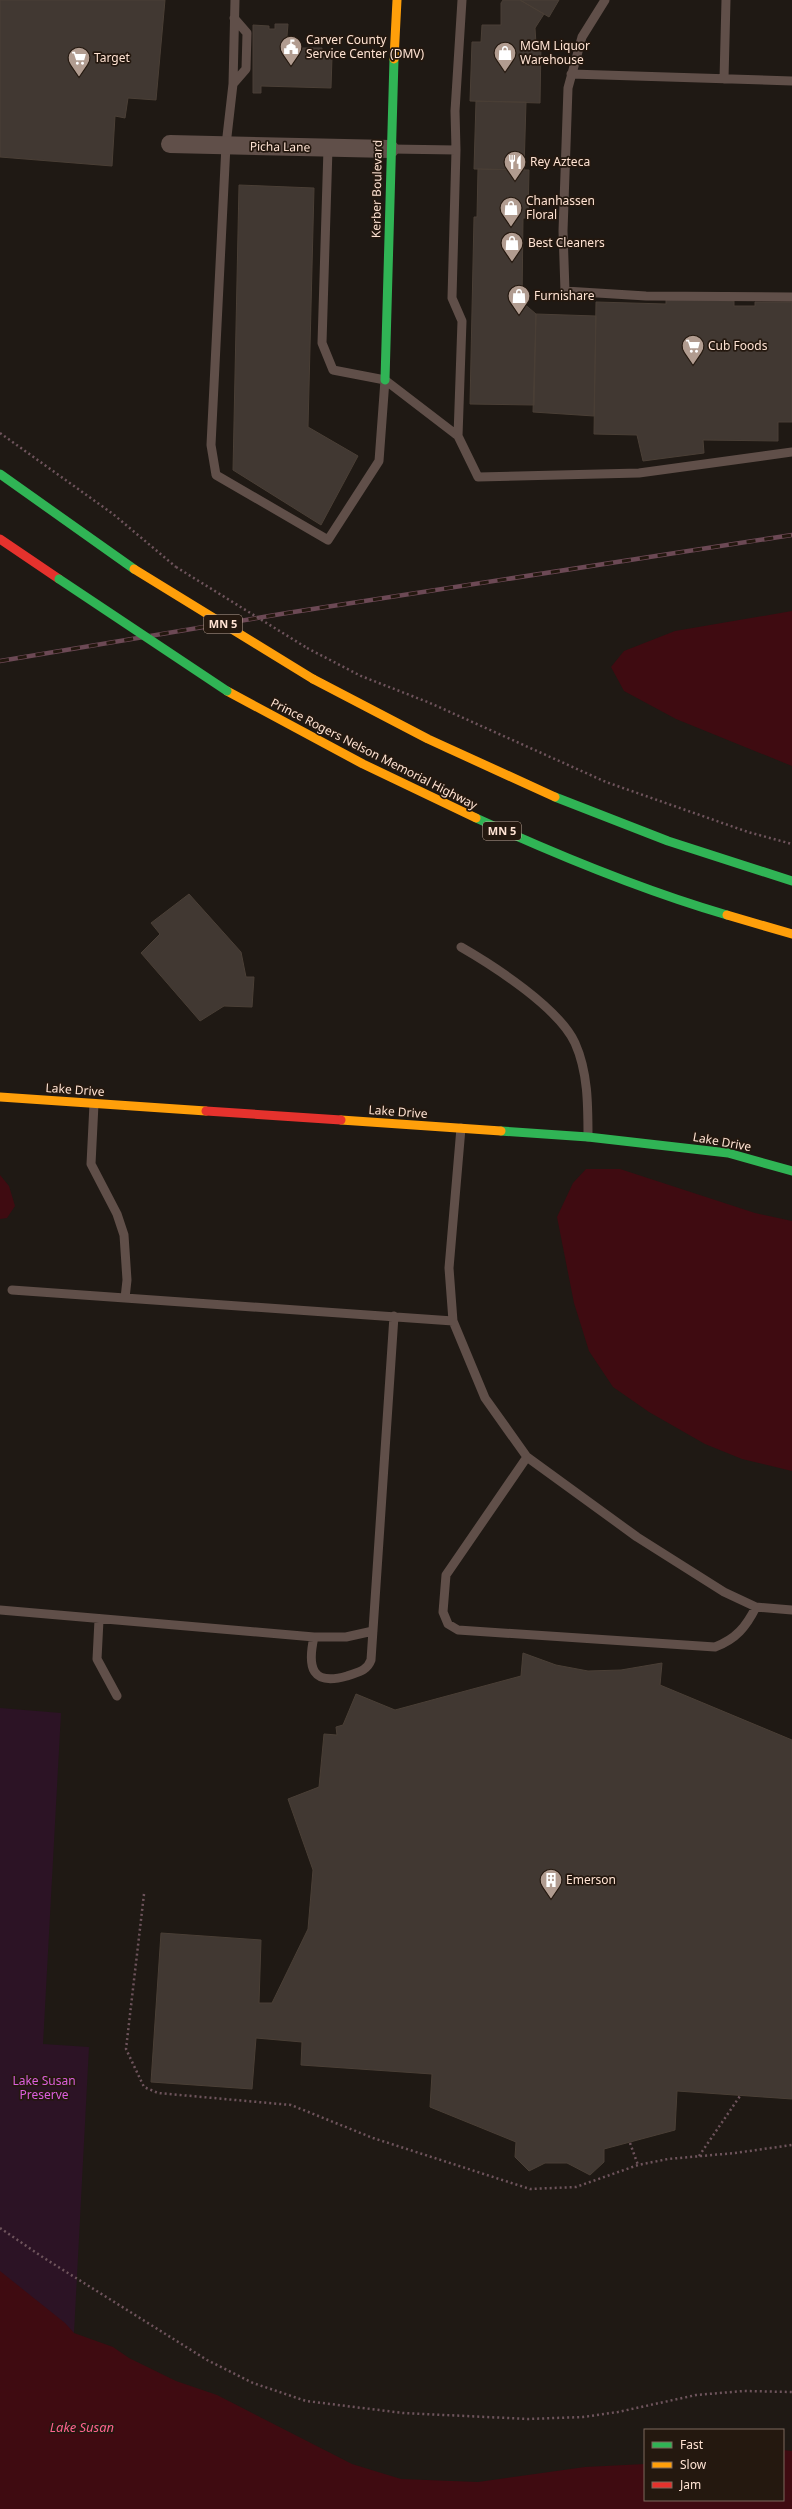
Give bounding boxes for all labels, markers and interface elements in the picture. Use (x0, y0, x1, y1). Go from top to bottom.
place label: Carver County Service Center (DMV) (306, 31, 425, 62)
public building icon: Carver County Service Center (DMV) (278, 34, 304, 67)
place label: MGM Liquor Warehouse (520, 37, 590, 68)
shop icon: MGM Liquor Warehouse (492, 40, 518, 73)
supermarket icon: Target (66, 45, 92, 78)
place label: Target (94, 49, 130, 66)
street label: Picha Lane (250, 137, 311, 156)
street label: Kerber Boulevard (367, 140, 386, 238)
restaurant icon: Rey Azteca (502, 149, 528, 182)
place label: Rey Azteca (530, 153, 590, 170)
place label: Chanhassen Floral (526, 192, 595, 223)
shop icon: Chanhassen Floral (498, 195, 524, 228)
shop icon: Best Cleaners (499, 230, 525, 263)
place label: Best Cleaners (528, 234, 605, 251)
shop icon: Furnishare (506, 283, 532, 316)
place label: Furnishare (534, 287, 595, 304)
supermarket icon: Cub Foods (680, 333, 706, 366)
place label: Cub Foods (708, 337, 768, 354)
road number: MN 5 (204, 615, 242, 633)
street label: Prince Rogers Nelson Memorial Highway (268, 694, 481, 814)
road number: MN 5 (483, 822, 521, 840)
street label: Lake Drive (45, 1079, 105, 1100)
street label: Lake Drive (368, 1101, 428, 1122)
street label: Lake Drive (692, 1128, 753, 1155)
building icon: Emerson (538, 1867, 564, 1900)
place label: Emerson (566, 1871, 616, 1888)
park label: Lake Susan Preserve (12, 2072, 76, 2103)
water label: Lake Susan (50, 2418, 114, 2436)
legend (644, 2429, 784, 2501)
text: Fast (680, 2436, 704, 2453)
text: Slow (680, 2456, 707, 2473)
text: Jam (679, 2476, 701, 2493)

